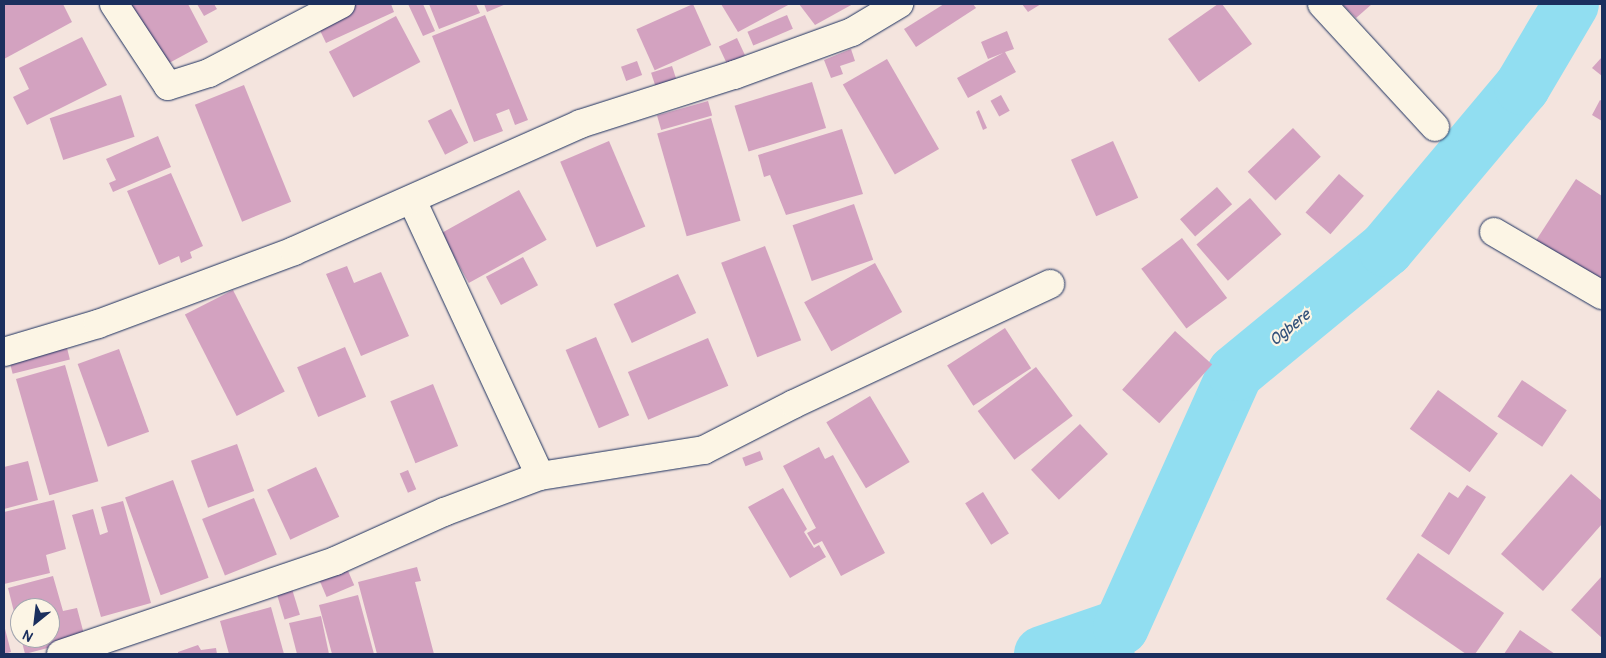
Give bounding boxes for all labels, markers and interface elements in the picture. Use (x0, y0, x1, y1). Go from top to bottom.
water label: Ogbere (1266, 306, 1314, 350)
north arrow (10, 598, 60, 648)
text: N (20, 626, 36, 645)

